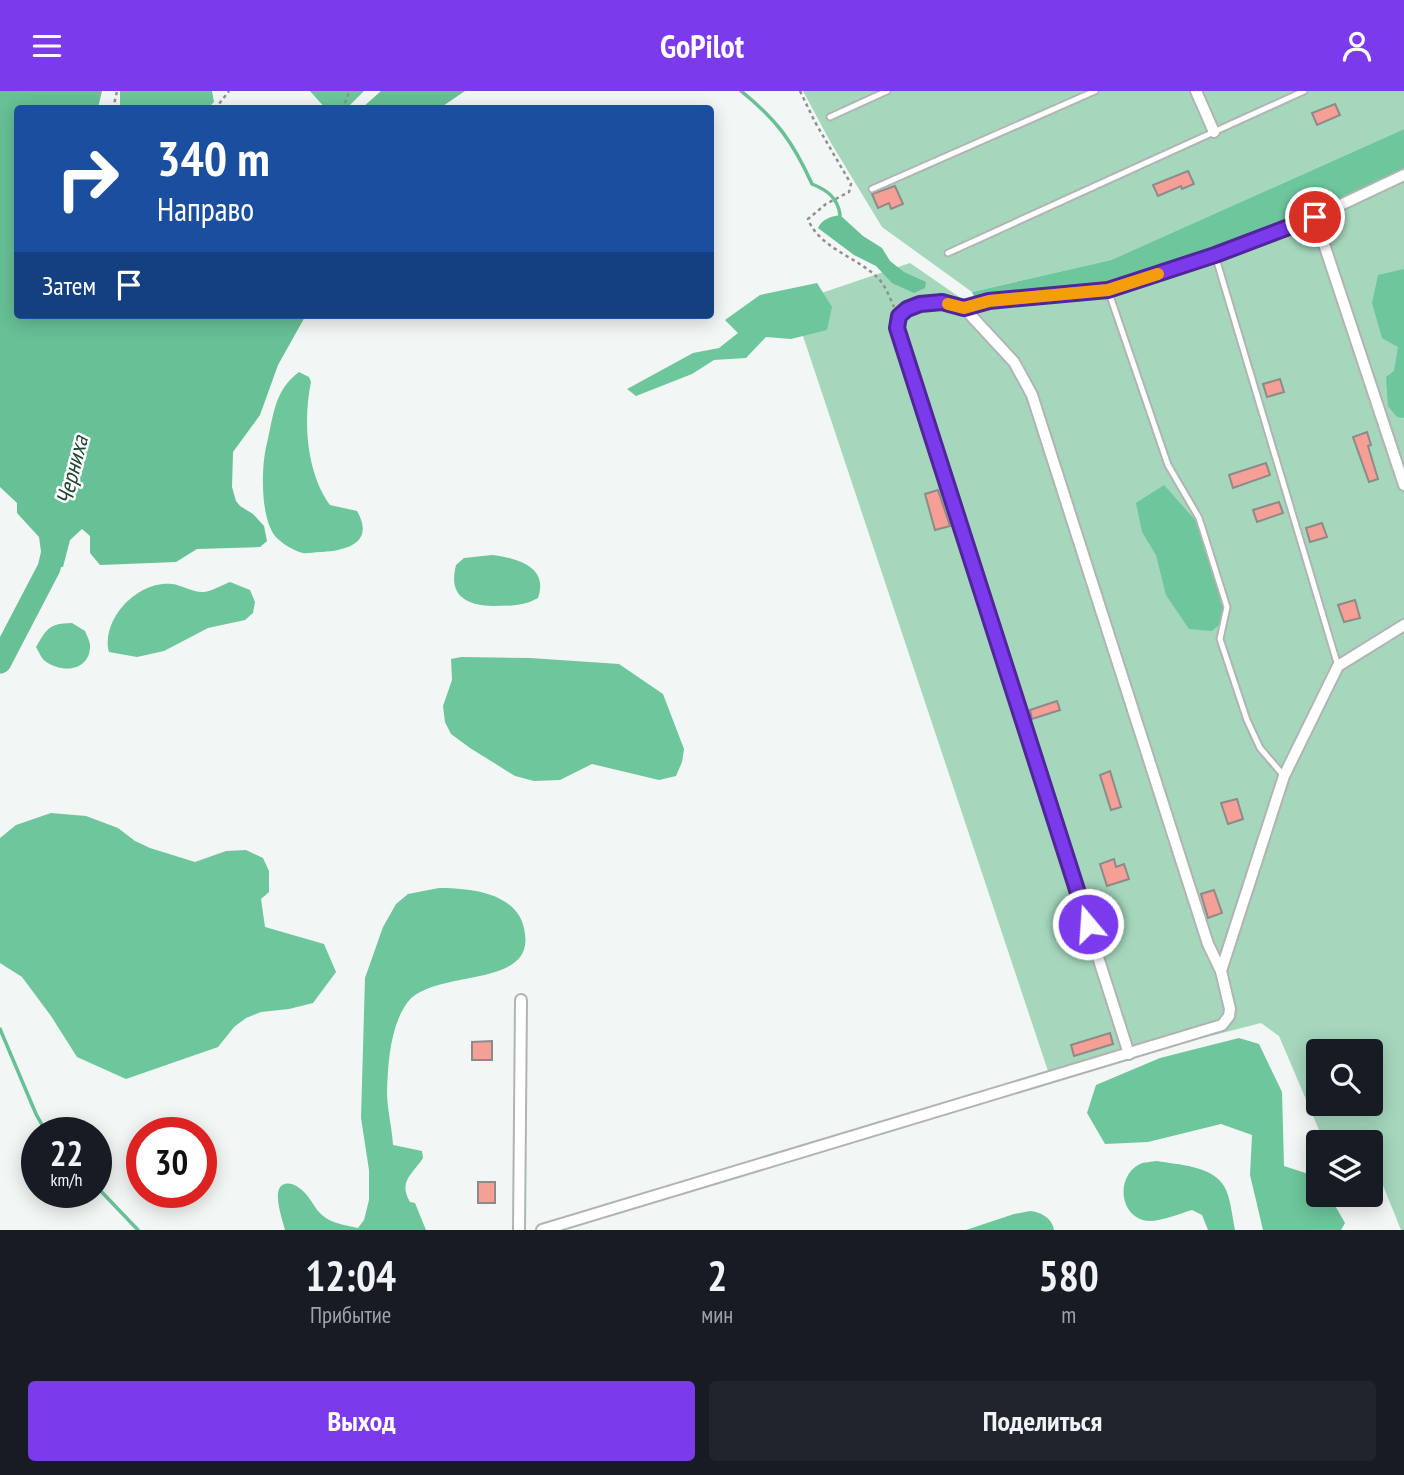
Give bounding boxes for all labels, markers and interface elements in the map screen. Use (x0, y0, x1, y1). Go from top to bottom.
text: GoPilot (660, 25, 744, 67)
icon: menu (28, 27, 66, 65)
icon: person (1338, 27, 1376, 65)
text: 340 m (157, 126, 270, 190)
icon: right (42, 133, 133, 224)
pin (1285, 187, 1345, 247)
text: Направо (157, 188, 254, 230)
icon: arrive (1296, 198, 1334, 236)
icon: arrive (110, 266, 148, 304)
text: Затем (42, 269, 96, 302)
water label: Черниха (49, 431, 94, 507)
position arrow (1051, 887, 1125, 961)
map controls (1306, 1039, 1383, 1207)
button: search (1306, 1039, 1383, 1116)
speed limit sign: 30 (126, 1117, 217, 1208)
text: 22 (50, 1130, 83, 1176)
button: layers (1306, 1130, 1383, 1207)
text: km/h (51, 1168, 82, 1191)
text: 12:04 (305, 1248, 396, 1303)
text: 2 (707, 1248, 727, 1303)
text: 580 (1039, 1248, 1099, 1303)
text: Прибытие (310, 1300, 391, 1329)
text: мин (701, 1300, 733, 1329)
text: m (1061, 1300, 1076, 1329)
button: Выход (28, 1381, 695, 1461)
button: Поделиться (709, 1381, 1376, 1461)

